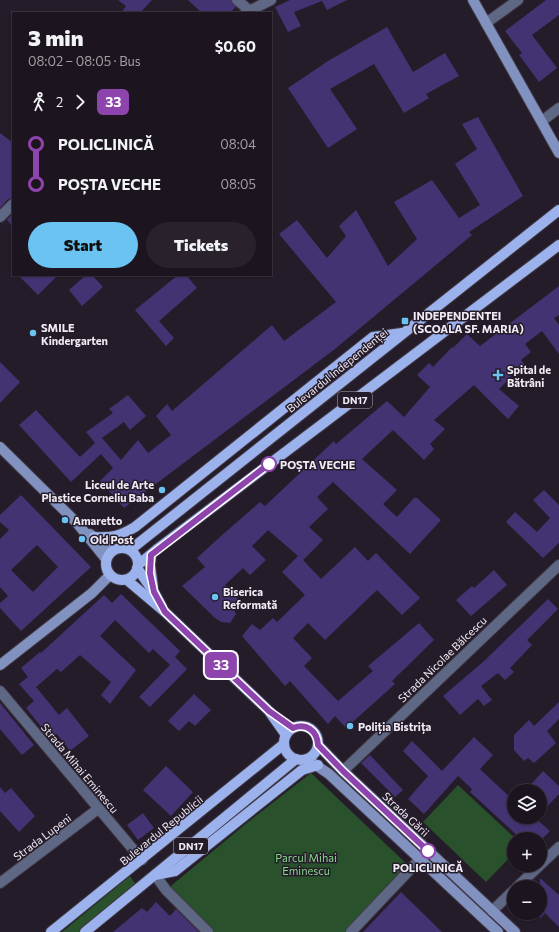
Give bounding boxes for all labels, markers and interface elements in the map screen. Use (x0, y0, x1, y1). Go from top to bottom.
text: 3 min (28, 24, 84, 51)
text: $0.60 (215, 37, 256, 55)
text: 08:02 – 08:05 · Bus (28, 53, 141, 69)
icon: walk (28, 91, 50, 113)
icon: forward (69, 91, 91, 113)
text: 33 (105, 93, 121, 110)
text: 2 (56, 94, 63, 110)
text: POLICLINICĂ (58, 135, 154, 153)
text: 08:04 (220, 136, 256, 152)
text: POȘTA VECHE (58, 175, 161, 193)
text: 08:05 (221, 176, 256, 192)
button: Start (28, 222, 138, 268)
button: Tickets (146, 222, 256, 268)
place label: INDEPENDENTEI (SCOALA SF. MARIA) (413, 309, 524, 335)
marker: INDEPENDENTEI (SCOALA SF. MARIA) (400, 316, 410, 326)
place label: SMILE Kindergarten (41, 321, 108, 347)
street label: Bulevardul Independenței (284, 325, 391, 416)
marker: SMILE Kindergarten (28, 328, 38, 338)
place label: Spital de Bătrâni (507, 363, 551, 389)
marker: Spital de Bătrâni (492, 369, 504, 381)
road number: DN17 (338, 392, 372, 408)
marker: POȘTA VECHE (261, 456, 277, 472)
place label: POȘTA VECHE (280, 458, 356, 472)
place label: Liceul de Arte Plastice Corneliu Baba (41, 478, 154, 504)
marker: Liceul de Arte Plastice Corneliu Baba (157, 485, 167, 495)
place label: Amaretto (73, 514, 123, 527)
marker: Amaretto (60, 515, 70, 525)
place label: Old Post (90, 533, 134, 546)
marker: Old Post (77, 534, 87, 544)
place label: Biserica Reformată (223, 585, 277, 611)
marker: Biserica Reformată (210, 592, 220, 602)
street label: Strada Nicolae Bălcescu (395, 613, 489, 705)
line badge: 33 (203, 652, 239, 678)
text: 33 (213, 656, 229, 673)
street label: Strada Mihai Eminescu (39, 720, 121, 816)
place label: Poliția Bistrița (358, 720, 432, 734)
marker: Poliția Bistrița (345, 721, 355, 731)
map controls (507, 784, 547, 920)
button: layers (507, 784, 547, 824)
street label: Strada Gării (380, 789, 432, 839)
street label: Bulevardul Republicii (117, 792, 205, 868)
street label: Strada Lupeni (11, 811, 74, 863)
button: + (507, 832, 547, 872)
road number: DN17 (174, 838, 208, 854)
marker: POLICLINICĂ (420, 843, 436, 859)
park label: Parcul Mihai Eminescu (275, 851, 337, 877)
place label: POLICLINICĂ (393, 860, 463, 874)
button: − (507, 880, 547, 920)

